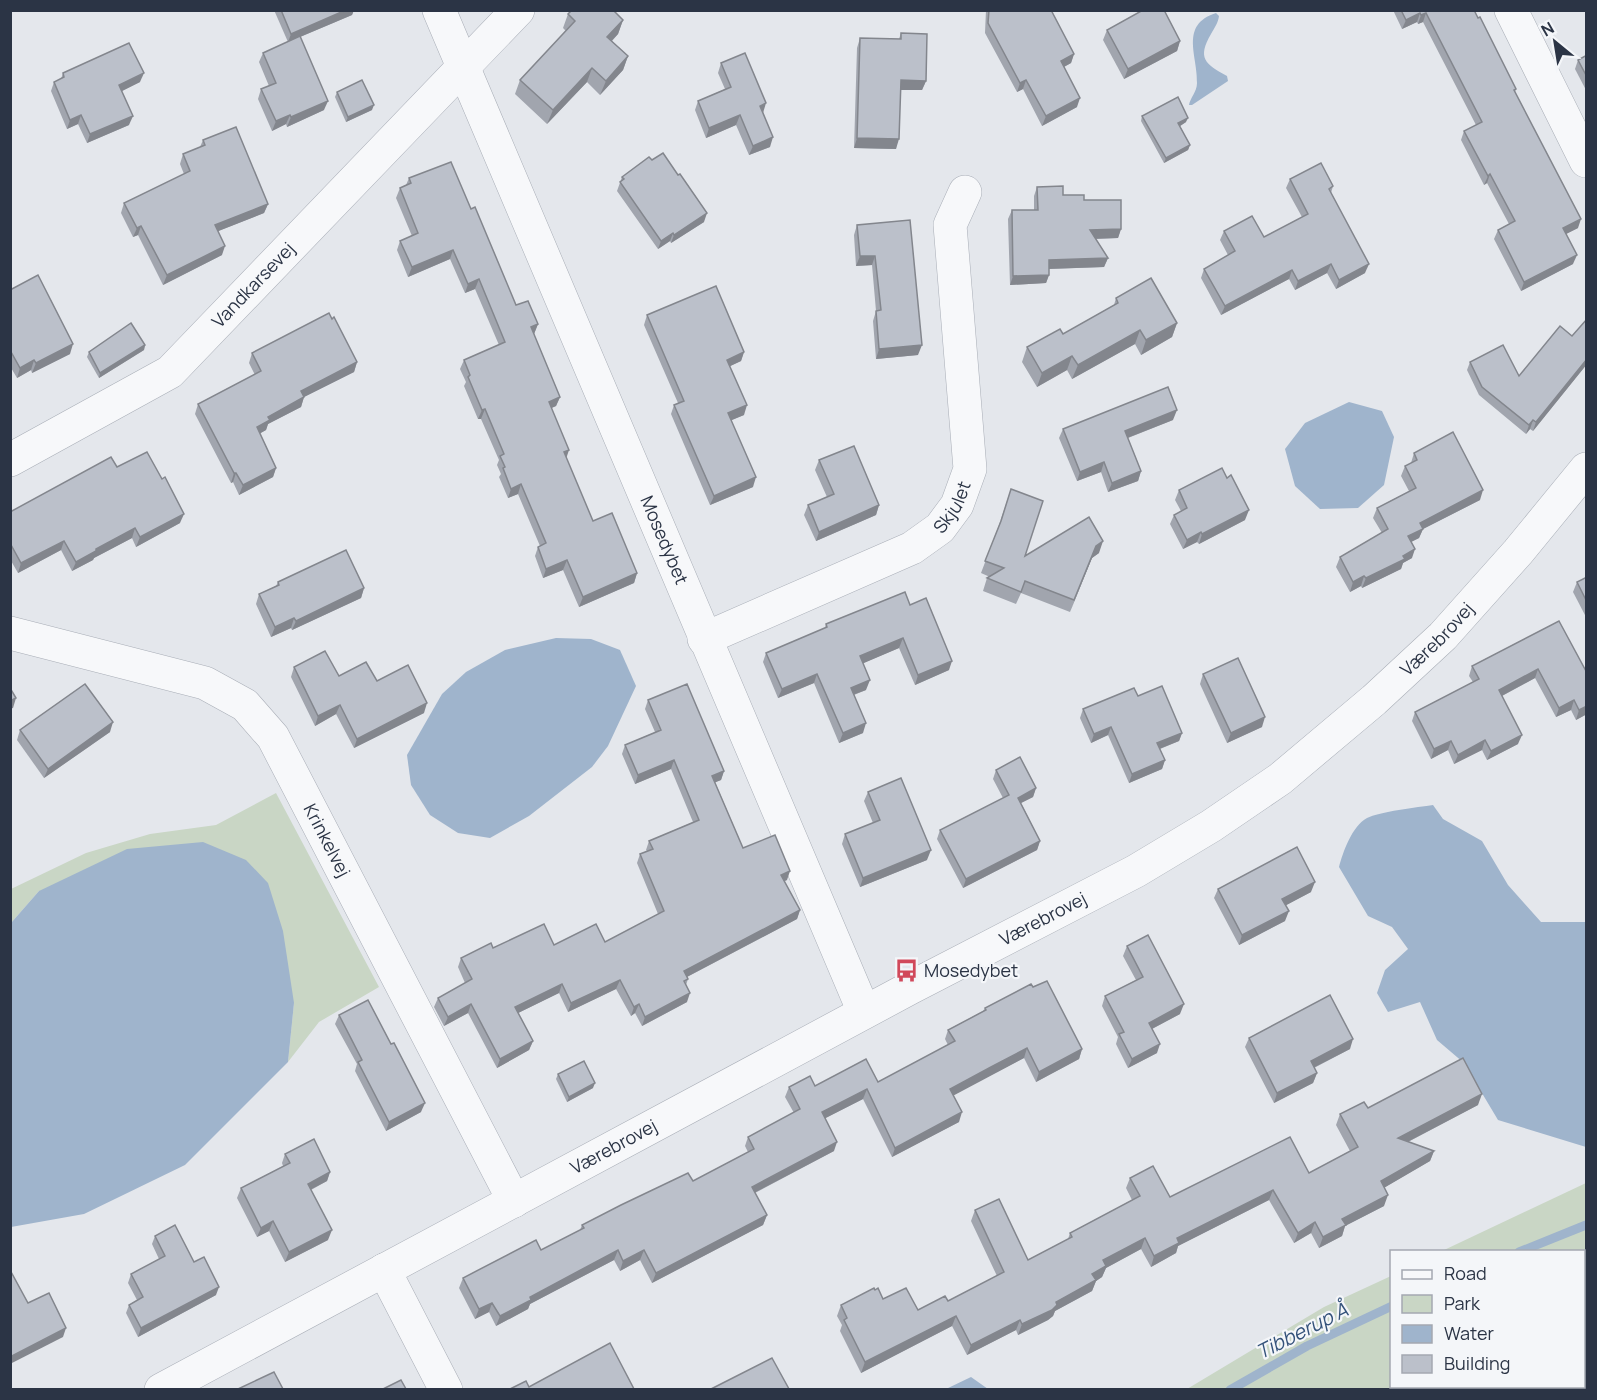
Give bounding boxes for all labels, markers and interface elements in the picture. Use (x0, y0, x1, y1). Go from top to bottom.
north arrow (1525, 12, 1585, 72)
text: N (1537, 17, 1558, 41)
street label: Vandkarsevej (206, 237, 299, 332)
street label: Skjulet (927, 477, 976, 538)
street label: Mosedybet (635, 492, 694, 588)
street label: Værebrovej (1395, 597, 1479, 681)
street label: Krinkelvej (299, 799, 357, 881)
street label: Værebrovej (995, 886, 1090, 951)
bus stop icon: Mosedybet (893, 958, 919, 984)
place label: Mosedybet (924, 958, 1018, 982)
street label: Værebrovej (566, 1113, 661, 1179)
legend (1390, 1250, 1585, 1388)
text: Road (1444, 1261, 1487, 1285)
text: Park (1444, 1291, 1481, 1315)
water label: Tibberup Å (1251, 1295, 1353, 1365)
text: Water (1444, 1321, 1494, 1345)
text: Building (1444, 1351, 1510, 1375)

